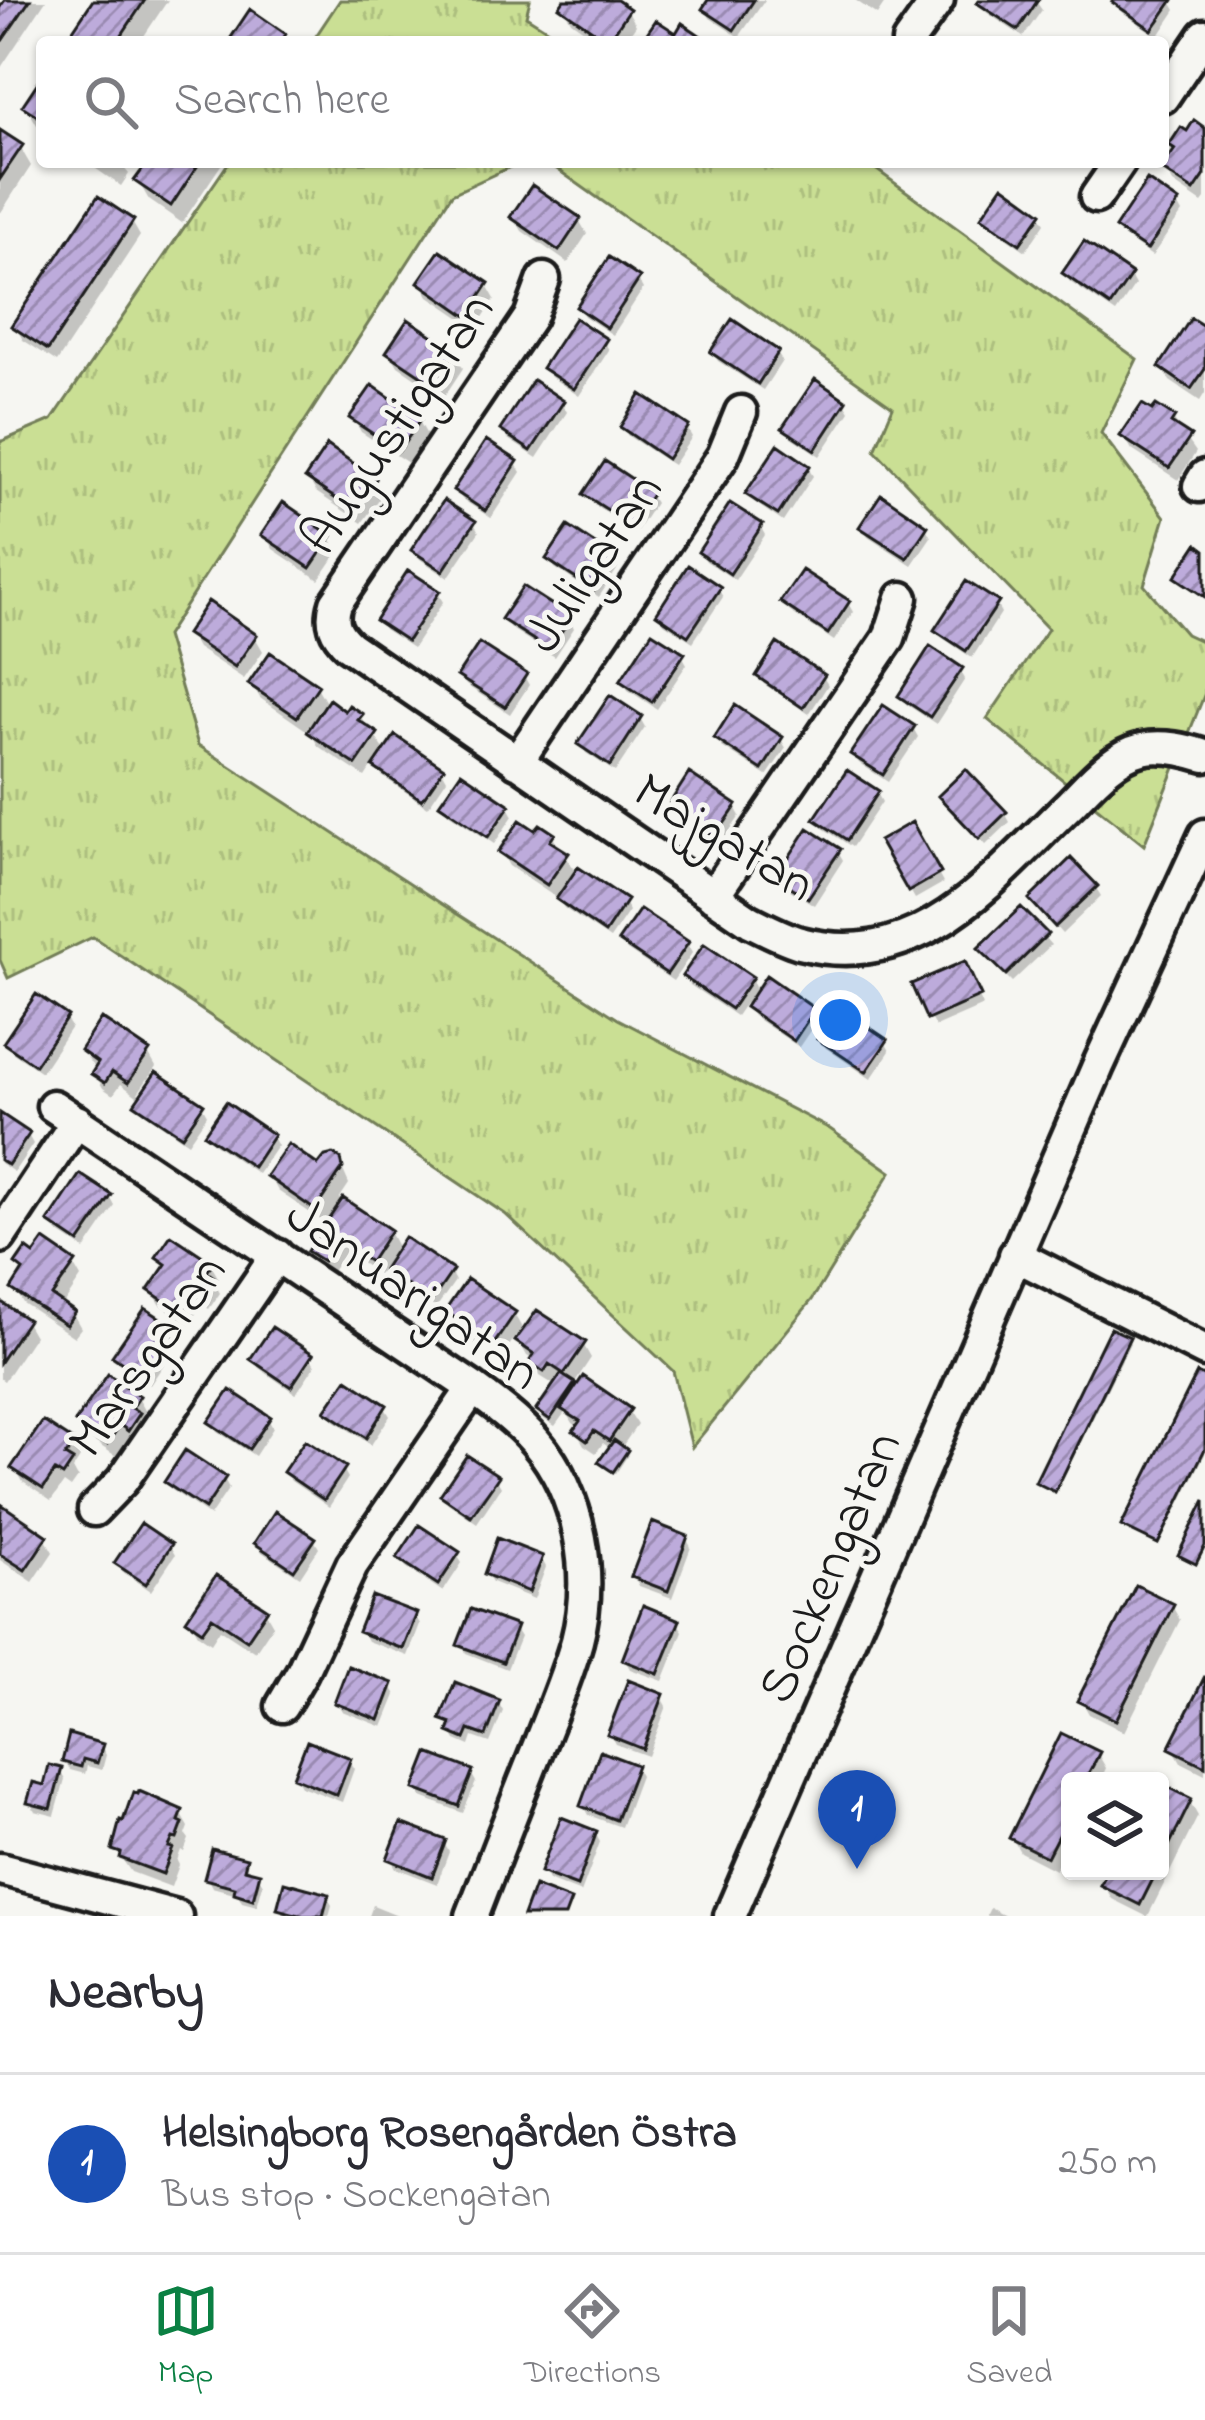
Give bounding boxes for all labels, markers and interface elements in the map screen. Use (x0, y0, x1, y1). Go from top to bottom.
search box (36, 36, 1169, 168)
icon: search (78, 69, 144, 135)
text: Search here (174, 69, 390, 135)
street label: Augustigatan (283, 278, 518, 573)
street label: Juligatan (507, 458, 686, 671)
street label: Majgatan (617, 755, 829, 926)
your location (810, 990, 870, 1050)
street label: Januarigatan (267, 1179, 555, 1414)
street label: Marsgatan (51, 1239, 250, 1476)
street label: Sockengatan (740, 1420, 926, 1717)
pin: 1 (818, 1770, 896, 1869)
map controls (1061, 1772, 1169, 1880)
button: layers (1061, 1772, 1169, 1880)
text: Nearby (48, 1957, 204, 2032)
text: Helsingborg Rosengården Östra (162, 2102, 737, 2168)
text: 1 (81, 2135, 93, 2192)
text: 250 m (1058, 2135, 1157, 2192)
text: Bus stop · Sockengatan (162, 2168, 551, 2225)
tab: Map (153, 2278, 219, 2398)
tab: Directions (524, 2278, 661, 2398)
tab: Saved (966, 2278, 1052, 2398)

